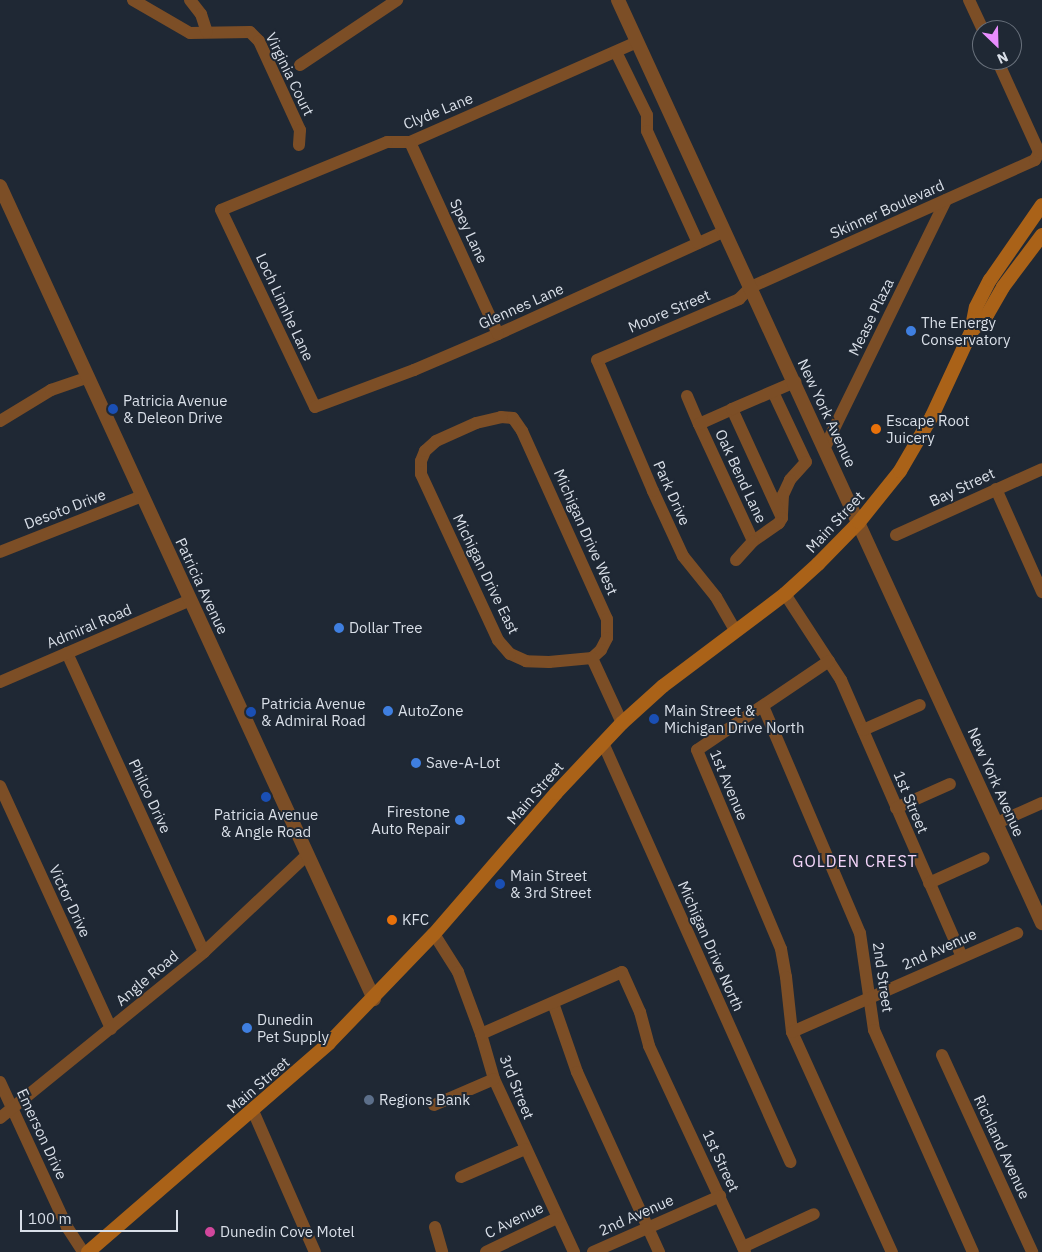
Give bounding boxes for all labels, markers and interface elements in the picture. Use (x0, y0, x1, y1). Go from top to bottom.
north arrow (972, 20, 1022, 70)
street label: Virginia Court (262, 29, 318, 119)
text: N (994, 48, 1011, 68)
street label: Clyde Lane (401, 89, 475, 133)
street label: Skinner Boulevard (827, 176, 947, 242)
street label: Spey Lane (446, 196, 492, 266)
street label: Loch Linnhe Lane (252, 251, 318, 363)
street label: Mease Plaza (845, 275, 897, 359)
street label: Glennes Lane (476, 279, 566, 333)
street label: Moore Street (625, 286, 713, 336)
place label: The Energy Conservatory (921, 313, 1010, 348)
marker: The Energy Conservatory (905, 325, 917, 337)
street label: New York Avenue (794, 356, 860, 470)
place label: Patricia Avenue & Deleon Drive (123, 391, 227, 426)
marker: Patricia Avenue & Deleon Drive (107, 403, 119, 415)
place label: Escape Root Juicery (886, 411, 970, 446)
marker: Escape Root Juicery (870, 423, 882, 435)
street label: Oak Bend Lane (711, 426, 771, 526)
street label: Park Drive (650, 458, 694, 528)
street label: Bay Street (927, 464, 997, 510)
street label: Michigan Drive West (550, 466, 622, 598)
street label: Desoto Drive (22, 485, 108, 533)
street label: Main Street (802, 488, 868, 556)
street label: Michigan Drive East (449, 511, 523, 637)
street label: Patricia Avenue (172, 535, 232, 637)
street label: Admiral Road (44, 600, 134, 652)
place label: Dollar Tree (349, 619, 422, 637)
marker: Dollar Tree (333, 622, 345, 634)
place label: Patricia Avenue & Admiral Road (261, 694, 366, 729)
place label: Main Street & Michigan Drive North (664, 701, 804, 736)
place label: AutoZone (398, 702, 463, 720)
marker: AutoZone (382, 705, 394, 717)
marker: Patricia Avenue & Admiral Road (245, 706, 257, 718)
marker: Main Street & Michigan Drive North (648, 713, 660, 725)
street label: New York Avenue (964, 725, 1028, 839)
street label: 1st Avenue (706, 747, 752, 823)
place label: Save-A-Lot (426, 754, 500, 772)
street label: Philco Drive (125, 756, 175, 836)
marker: Save-A-Lot (410, 757, 422, 769)
street label: Main Street (503, 758, 567, 828)
street label: 1st Street (890, 768, 932, 836)
marker: Patricia Avenue & Angle Road (260, 791, 272, 803)
place label: Firestone Auto Repair (371, 802, 450, 837)
place label: Patricia Avenue & Angle Road (214, 805, 318, 840)
marker: Firestone Auto Repair (454, 814, 466, 826)
district label: GOLDEN CREST (791, 851, 919, 871)
street label: Victor Drive (45, 862, 95, 940)
place label: Main Street & 3rd Street (510, 866, 592, 901)
marker: Main Street & 3rd Street (494, 878, 506, 890)
street label: Michigan Drive North (674, 878, 748, 1014)
place label: KFC (402, 911, 429, 929)
marker: KFC (386, 914, 398, 926)
street label: 2nd Avenue (899, 925, 979, 973)
street label: 2nd Street (869, 941, 897, 1013)
street label: Angle Road (112, 947, 182, 1009)
place label: Dunedin Pet Supply (257, 1010, 329, 1045)
marker: Dunedin Pet Supply (241, 1022, 253, 1034)
street label: 3rd Street (496, 1052, 538, 1122)
street label: Main Street (223, 1053, 293, 1117)
street label: Emerson Drive (13, 1086, 71, 1182)
place label: Regions Bank (379, 1091, 470, 1109)
street label: Richland Avenue (970, 1092, 1034, 1202)
marker: Regions Bank (363, 1094, 375, 1106)
street label: 1st Street (699, 1127, 743, 1195)
street label: 2nd Avenue (596, 1191, 676, 1239)
street label: C Avenue (482, 1198, 546, 1242)
scale bar (22, 1200, 180, 1232)
text: 100 m (28, 1209, 72, 1228)
place label: Dunedin Cove Motel (220, 1223, 355, 1241)
marker: Dunedin Cove Motel (204, 1226, 216, 1238)

